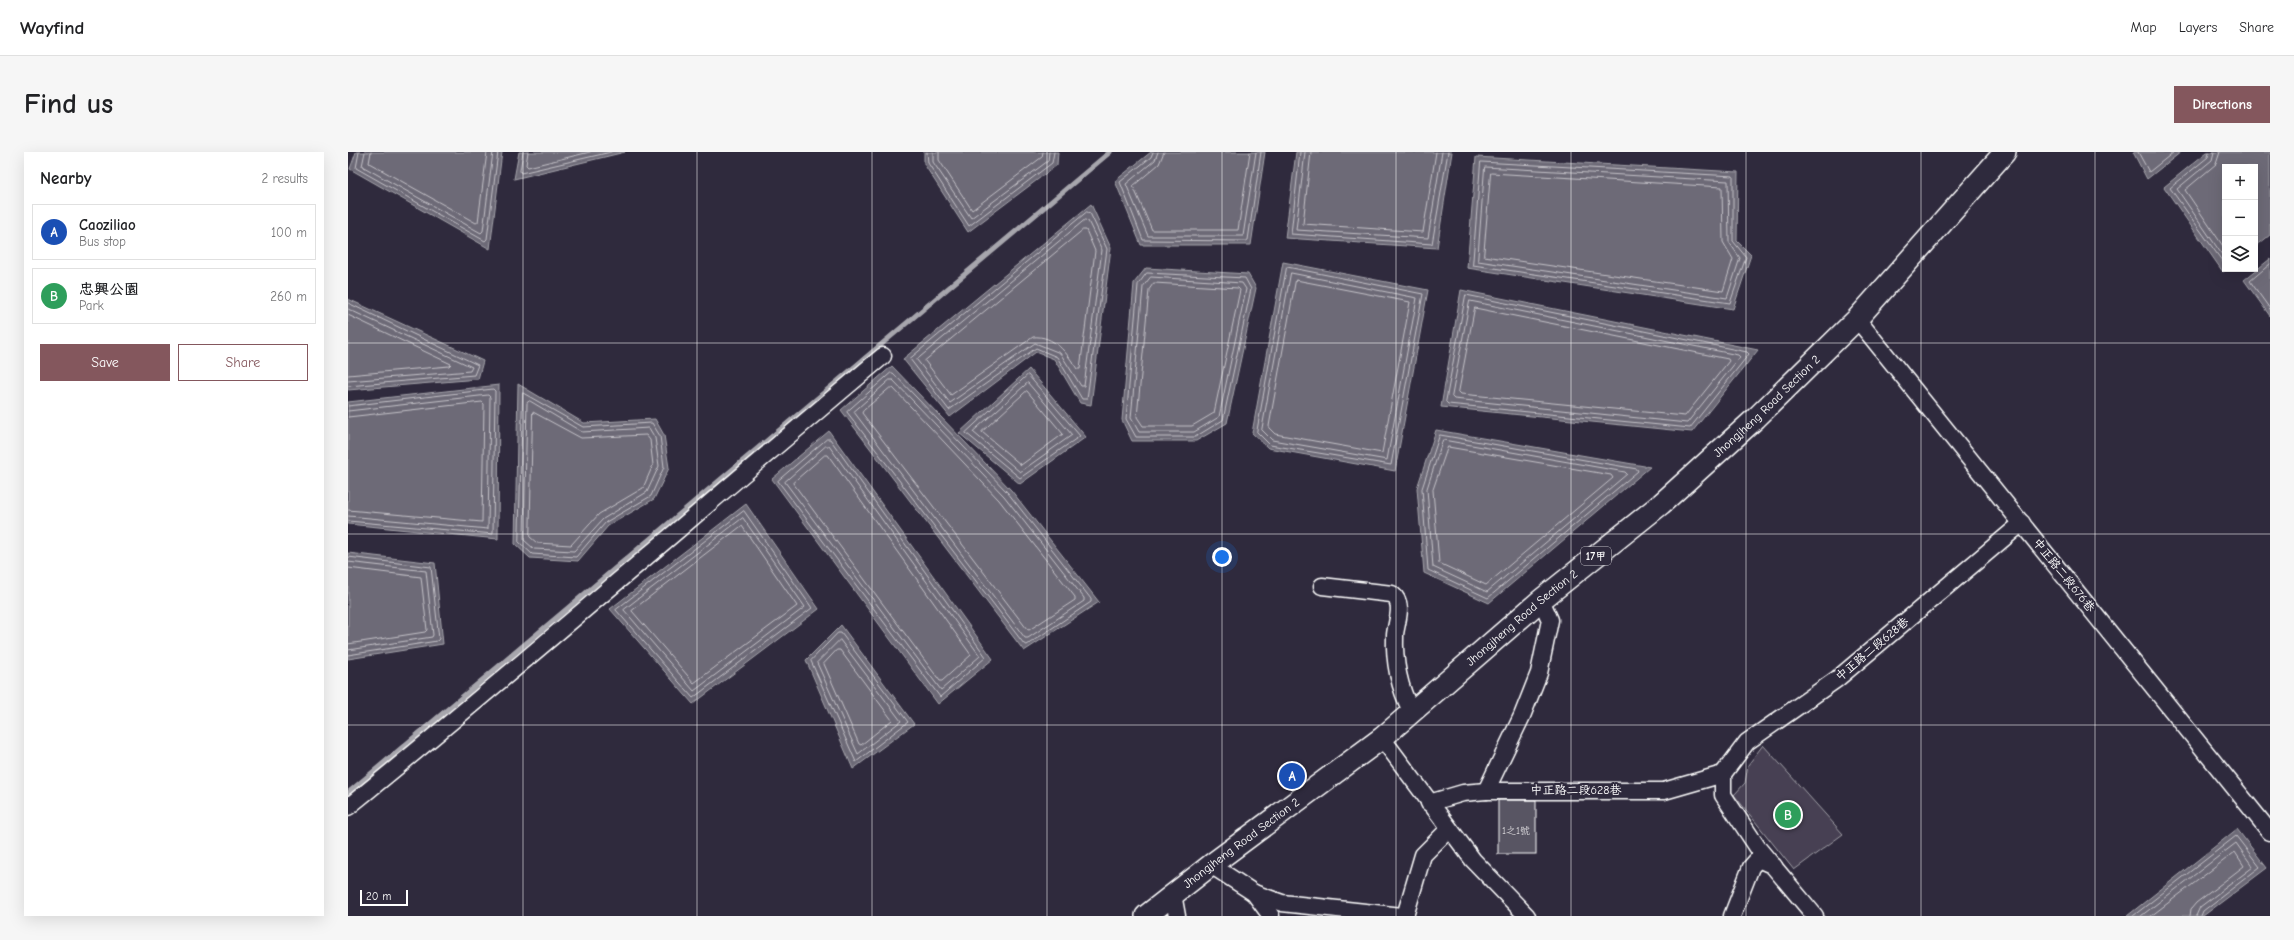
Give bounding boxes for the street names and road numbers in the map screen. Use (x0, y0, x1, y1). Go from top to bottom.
street label: Jhongjheng Road Section 2 (1711, 352, 1823, 460)
street label: 中正路二段676巷 (2030, 535, 2098, 615)
road number: 17甲 (1581, 547, 1611, 565)
street label: Jhongjheng Road Section 2 (1463, 567, 1580, 669)
street label: 中正路二段628巷 (1833, 614, 1911, 684)
street label: 中正路二段628巷 (1531, 783, 1621, 797)
street label: Jhongjheng Road Section 2 (1180, 795, 1302, 891)

